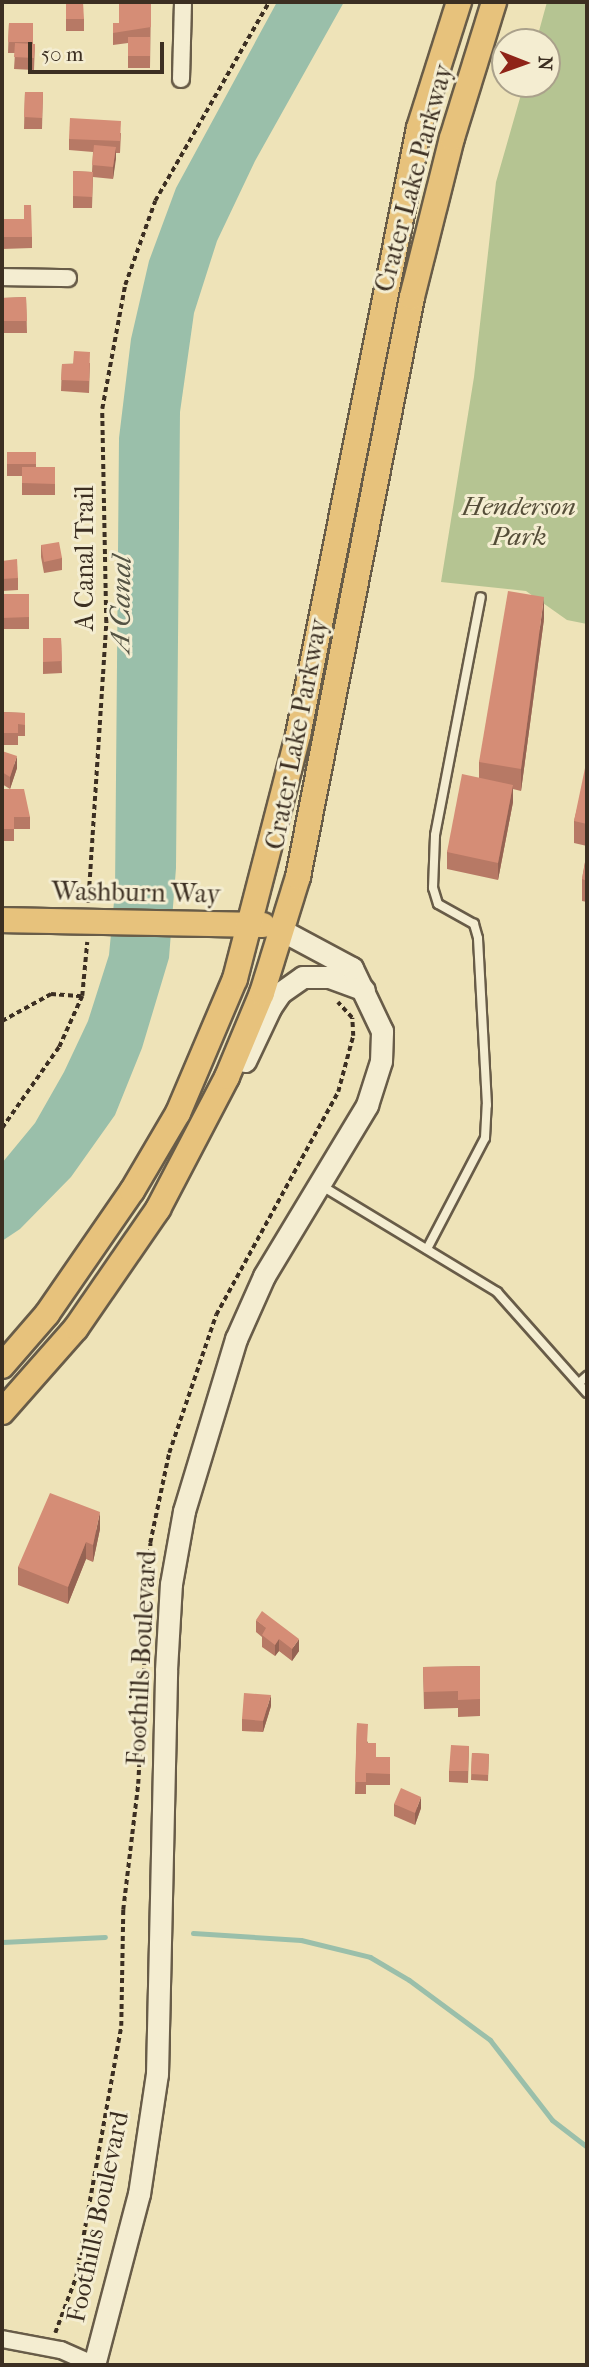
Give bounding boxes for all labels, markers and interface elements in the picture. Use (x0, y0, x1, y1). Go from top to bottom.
scale bar (32, 28, 168, 72)
north arrow (491, 28, 561, 98)
text: 50 m (41, 42, 84, 66)
text: N (534, 56, 556, 71)
street label: Crater Lake Parkway (369, 61, 459, 295)
street label: A Canal Trail (69, 485, 101, 631)
park label: Henderson Park (462, 491, 576, 552)
water label: A Canal (103, 555, 139, 653)
street label: Crater Lake Parkway (259, 616, 335, 852)
street label: Washburn Way (51, 876, 221, 910)
street label: Foothills Boulevard (121, 1550, 163, 1766)
street label: Foothills Boulevard (60, 2109, 136, 2325)

